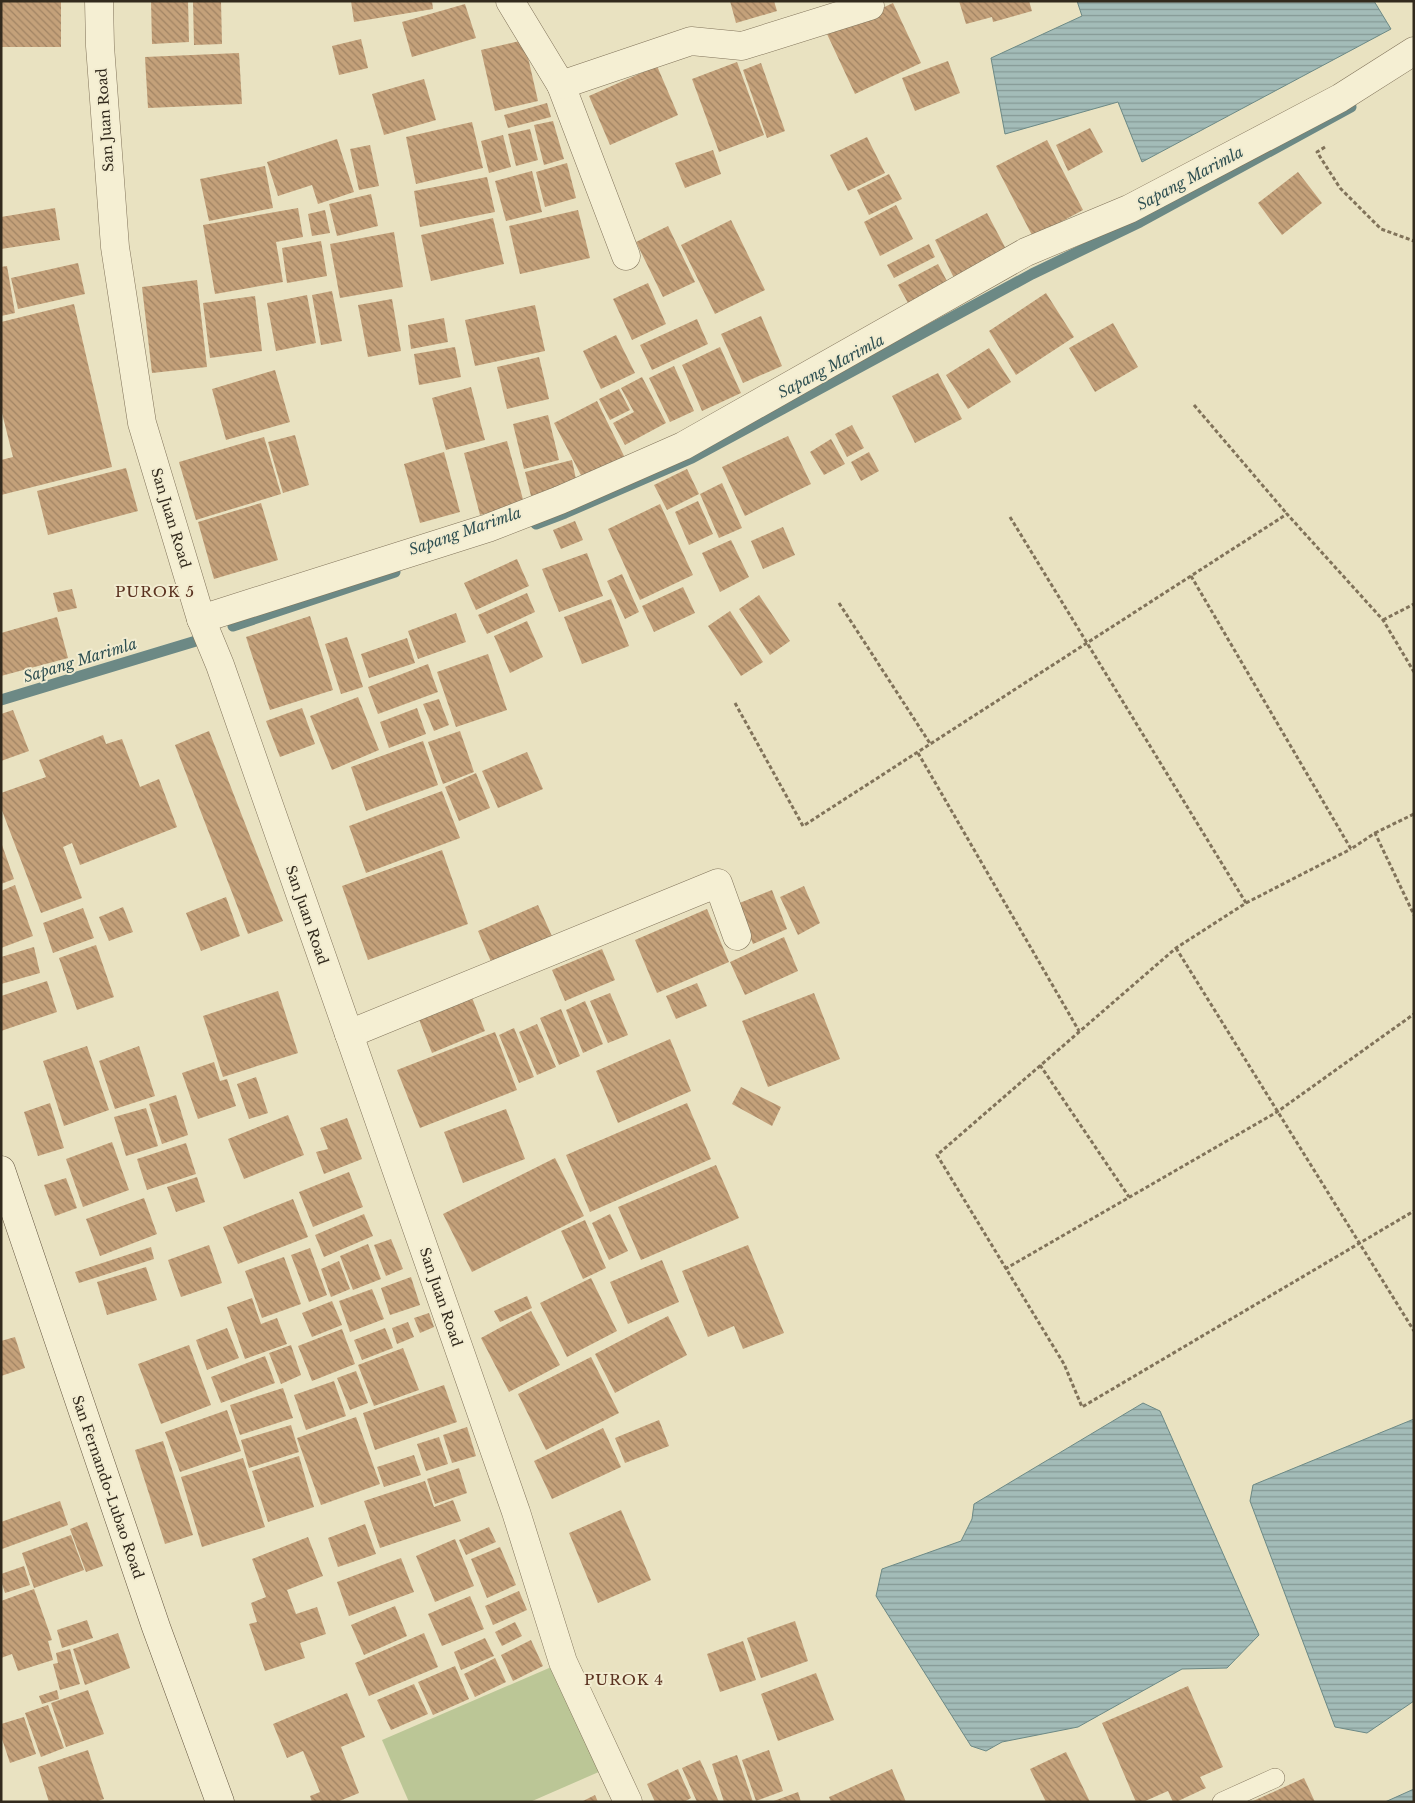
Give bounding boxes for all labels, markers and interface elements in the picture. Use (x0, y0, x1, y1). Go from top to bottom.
street label: San Juan Road (92, 67, 118, 172)
water label: Sapang Marimla (1134, 142, 1246, 214)
water label: Sapang Marimla (775, 330, 887, 402)
street label: San Juan Road (147, 466, 195, 571)
water label: Sapang Marimla (406, 503, 524, 559)
district label: PUROK 5 (115, 582, 195, 601)
water label: Sapang Marimla (21, 634, 139, 686)
street label: San Juan Road (282, 863, 333, 967)
street label: San Juan Road (416, 1245, 467, 1349)
street label: San Fernando-Lubao Road (68, 1393, 148, 1582)
district label: PUROK 4 (584, 1670, 664, 1689)

